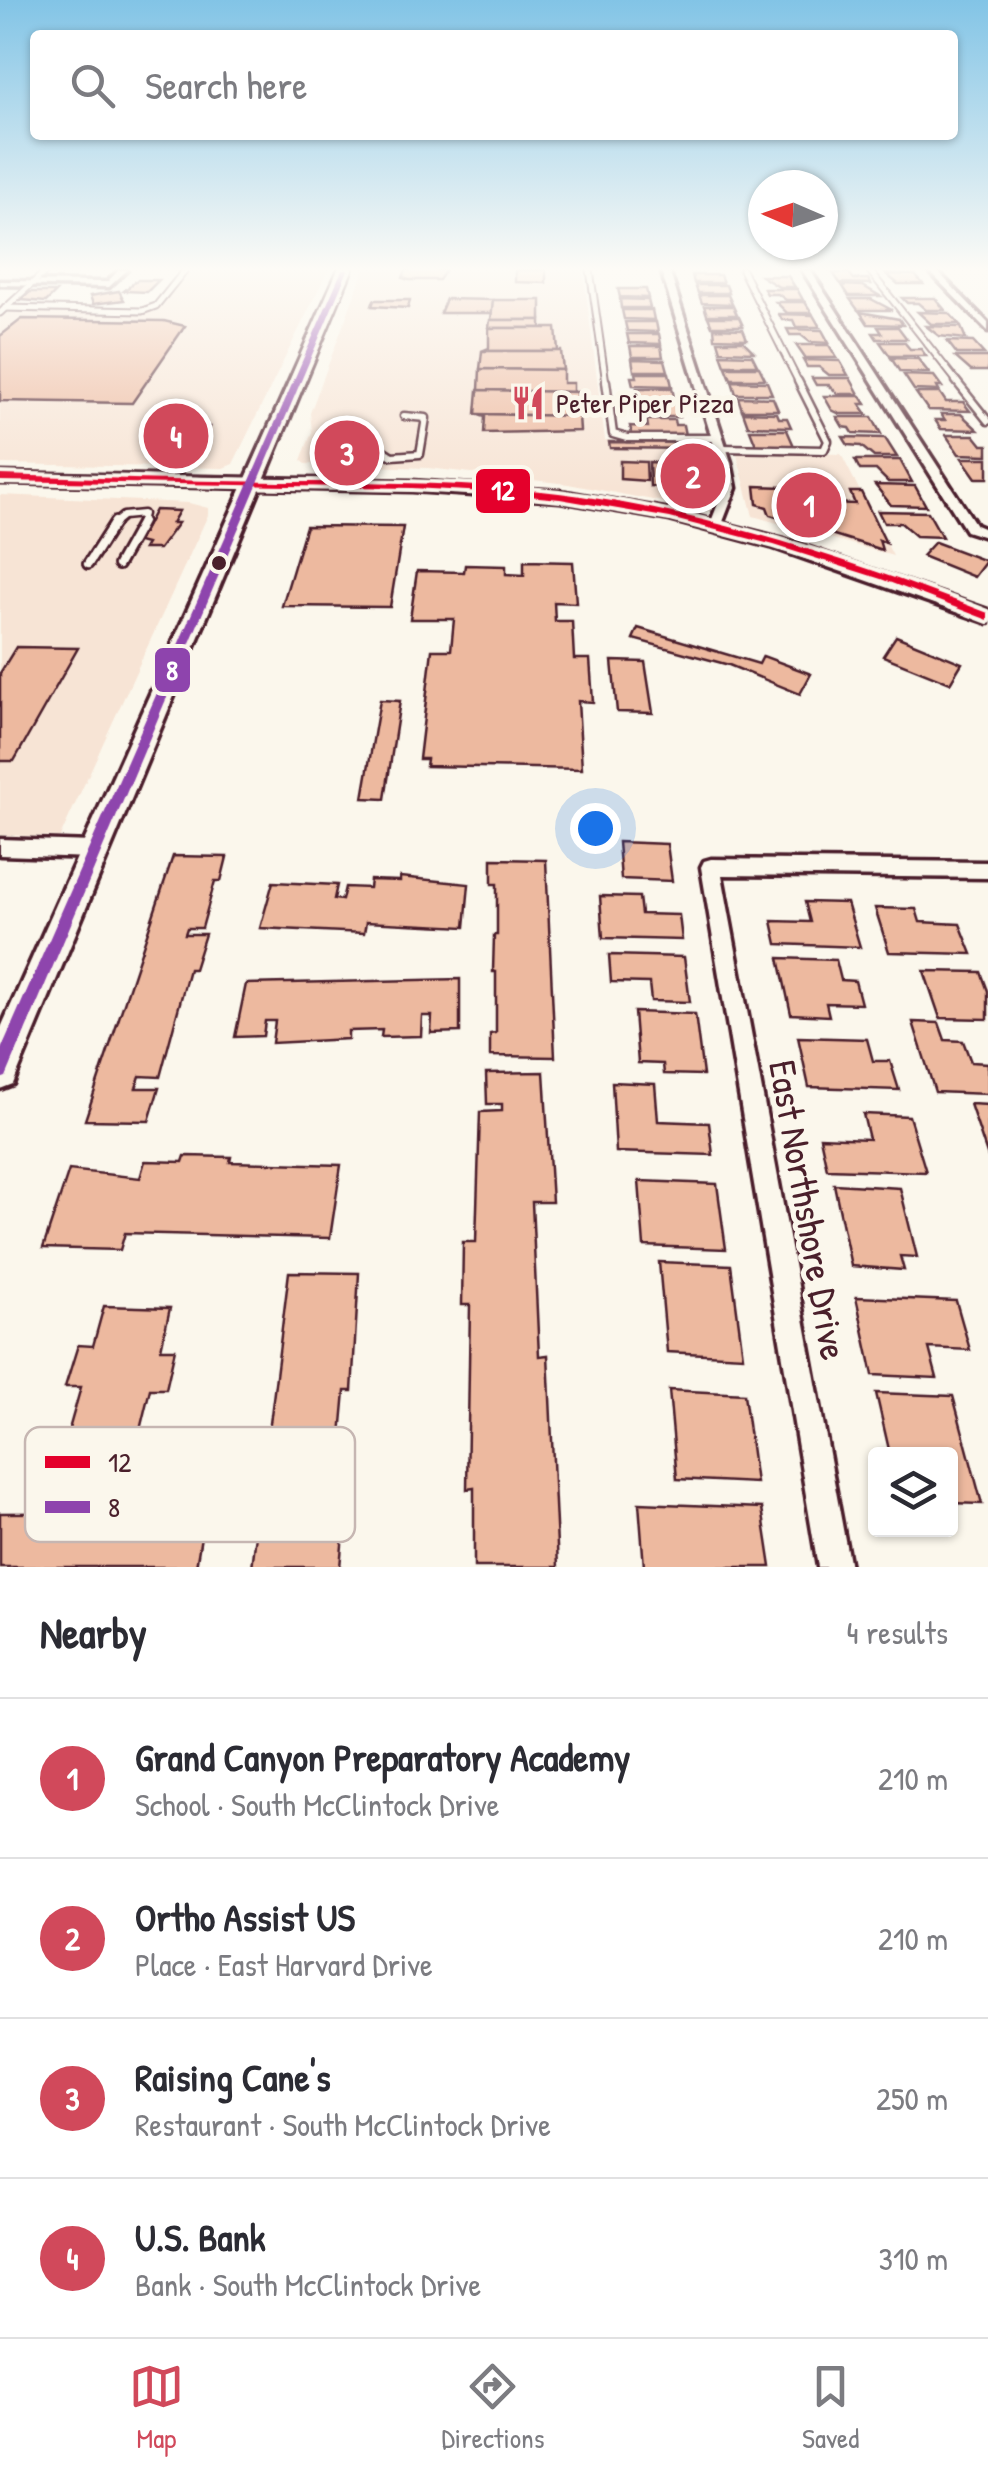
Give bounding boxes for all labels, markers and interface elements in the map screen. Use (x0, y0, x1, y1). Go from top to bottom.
search box (30, 30, 958, 140)
icon: search (65, 58, 120, 113)
text: Search here (145, 59, 307, 111)
north arrow (748, 170, 838, 260)
restaurant icon: Peter Piper Pizza (509, 384, 547, 422)
place label: Peter Piper Pizza (556, 384, 733, 422)
pin: 4 (144, 398, 208, 474)
pin: 3 (314, 416, 380, 490)
pin: 2 (660, 438, 726, 514)
line badge: 12 (474, 467, 532, 515)
pin: 1 (776, 468, 842, 542)
text: 12 (491, 471, 516, 509)
unlabelled marker (209, 553, 229, 573)
line badge: 8 (153, 646, 192, 694)
text: 8 (166, 651, 178, 689)
your location (570, 803, 621, 854)
street label: East Northshore Drive (757, 1056, 861, 1364)
legend (25, 1427, 355, 1542)
text: 12 (108, 1443, 131, 1481)
map controls (868, 1447, 958, 1537)
button: layers (868, 1447, 958, 1537)
text: 8 (108, 1488, 120, 1526)
text: Nearby (40, 1604, 147, 1661)
text: 4 results (847, 1611, 948, 1654)
text: Grand Canyon Preparatory Academy (135, 1731, 630, 1783)
text: 1 (67, 1757, 78, 1800)
text: 210 m (878, 1757, 948, 1800)
text: School · South McClintock Drive (135, 1783, 499, 1826)
text: Ortho Assist US (135, 1891, 355, 1943)
text: 2 (65, 1917, 80, 1960)
text: 210 m (878, 1917, 948, 1960)
text: Place · East Harvard Drive (135, 1943, 433, 1986)
text: Raising Cane's (135, 2051, 331, 2103)
text: 3 (65, 2077, 80, 2120)
text: 250 m (876, 2077, 948, 2120)
text: Restaurant · South McClintock Drive (135, 2103, 551, 2146)
text: U.S. Bank (135, 2211, 265, 2263)
text: 4 (66, 2237, 79, 2280)
text: 310 m (879, 2237, 948, 2280)
text: Bank · South McClintock Drive (135, 2263, 481, 2306)
tab: Map (129, 2359, 184, 2457)
tab: Directions (441, 2359, 544, 2457)
tab: Saved (802, 2359, 859, 2457)

